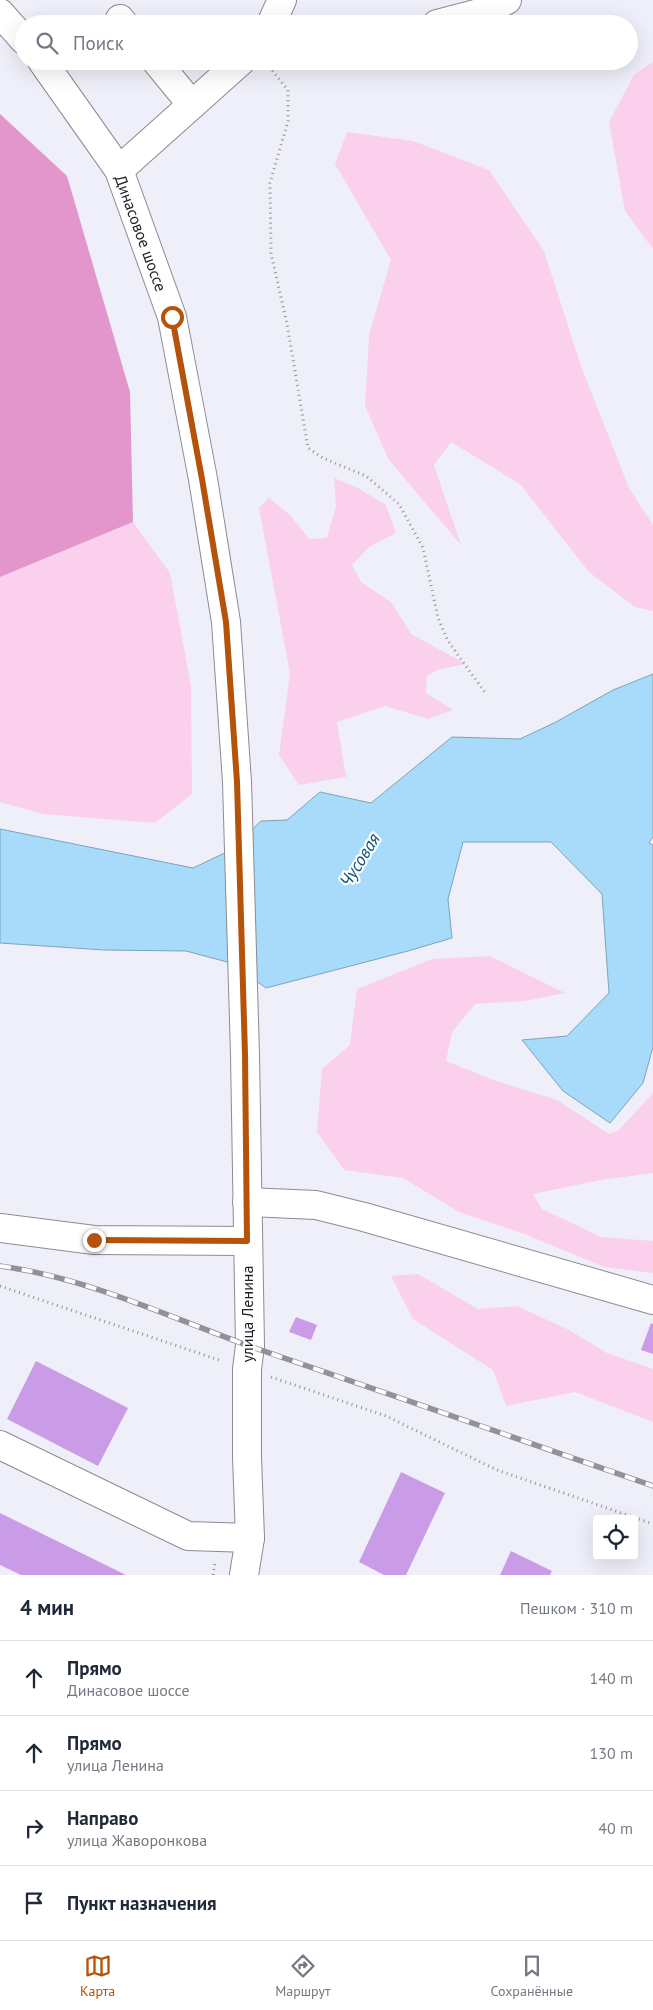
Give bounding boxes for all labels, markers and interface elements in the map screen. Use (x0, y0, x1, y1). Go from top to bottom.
search box (15, 15, 638, 70)
icon: search (33, 29, 61, 57)
text: Поиск (73, 31, 124, 55)
street label: Динасовое шоссе (111, 172, 171, 294)
route start (161, 306, 184, 329)
water label: Чусовая (334, 828, 385, 891)
route end (83, 1229, 106, 1252)
street label: улица Ленина (237, 1266, 257, 1362)
map controls (593, 1515, 638, 1560)
button: locate (593, 1515, 638, 1560)
text: 4 мин (20, 1594, 74, 1621)
text: Пешком · 310 m (520, 1598, 633, 1618)
text: Прямо (67, 1656, 122, 1680)
icon: ahead (20, 1664, 48, 1692)
text: 140 m (590, 1668, 633, 1688)
text: Динасовое шоссе (67, 1680, 190, 1700)
text: Прямо (67, 1731, 122, 1755)
icon: ahead (20, 1739, 48, 1767)
text: 130 m (590, 1743, 633, 1763)
text: улица Ленина (67, 1755, 164, 1775)
text: Направо (67, 1806, 138, 1830)
icon: right (20, 1814, 48, 1842)
text: 40 m (598, 1818, 633, 1838)
text: улица Жаворонкова (67, 1830, 207, 1850)
icon: arrive (20, 1889, 48, 1917)
text: Пункт назначения (67, 1891, 217, 1915)
tab: Карта (80, 1952, 115, 2000)
tab: Маршрут (275, 1952, 331, 2000)
tab: Сохранённые (490, 1952, 573, 2000)

